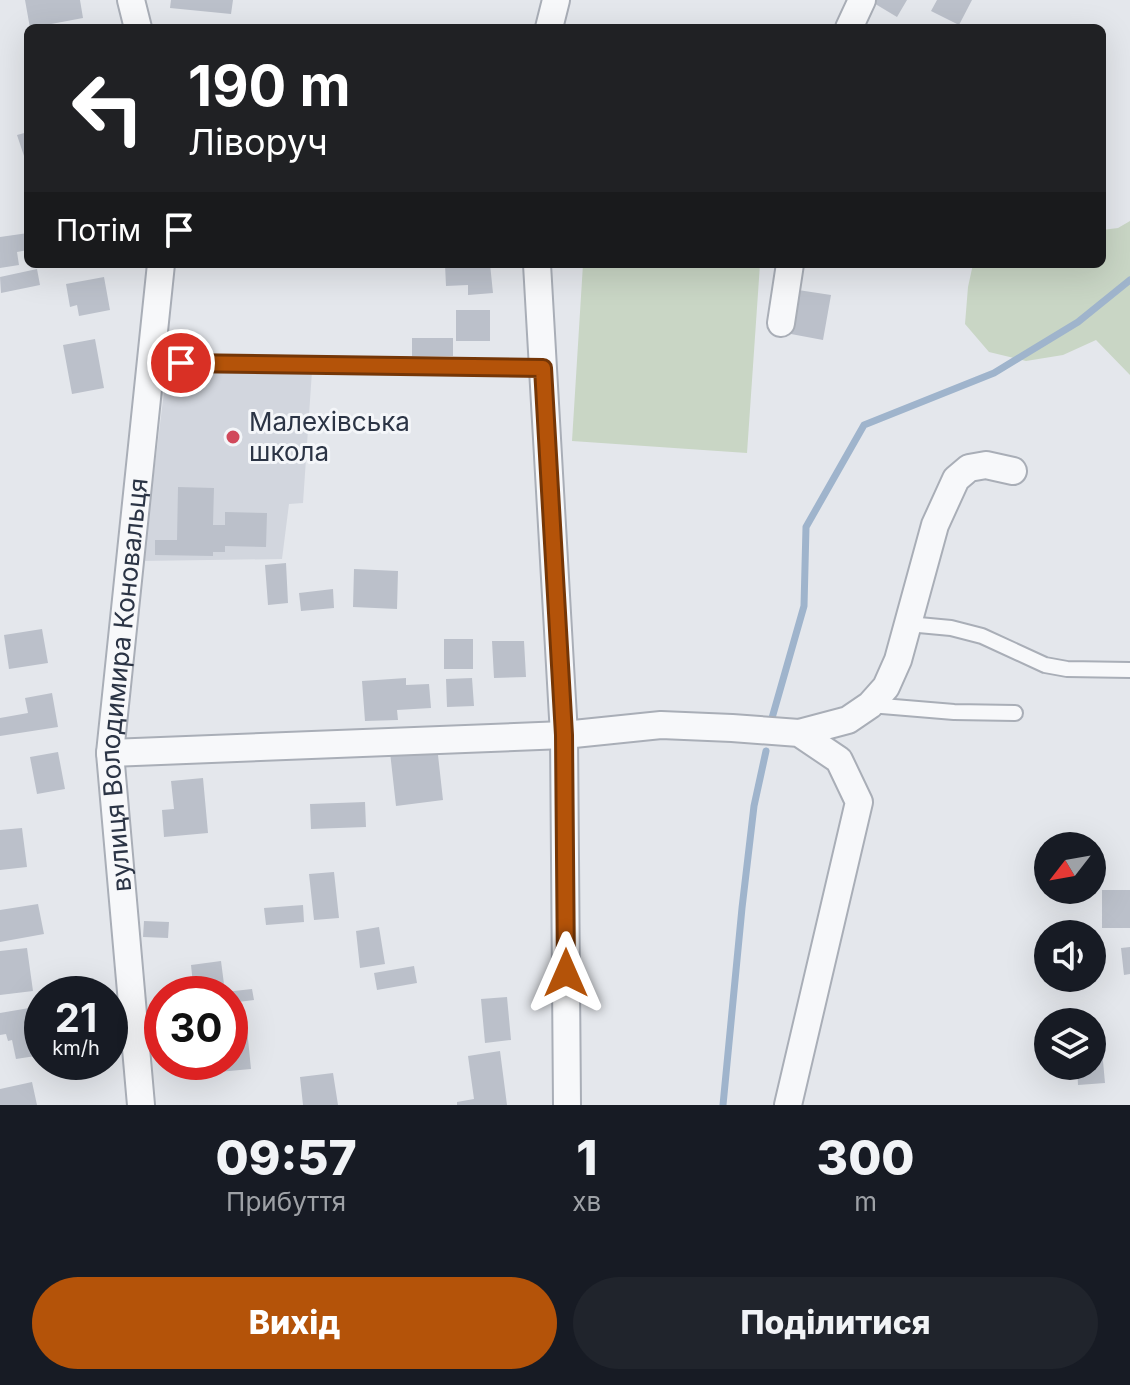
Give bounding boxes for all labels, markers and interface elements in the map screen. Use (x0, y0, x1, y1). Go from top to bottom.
text: 190 m (188, 52, 351, 120)
icon: left (56, 56, 160, 160)
text: Ліворуч (188, 120, 328, 164)
icon: arrive (157, 208, 201, 252)
text: Потім (56, 212, 141, 248)
pin (147, 329, 215, 397)
icon: arrive (159, 341, 203, 385)
place label: Малехівська школа (249, 406, 410, 467)
marker: Малехівська школа (224, 428, 242, 446)
street label: вулиця Володимира Коновальця (94, 476, 154, 893)
north arrow (1034, 832, 1106, 904)
map controls (1034, 832, 1106, 1080)
button: sound (1034, 920, 1106, 992)
position arrow (524, 931, 608, 1015)
speed limit sign: 30 (144, 976, 248, 1080)
text: 21 (55, 993, 97, 1042)
button: layers (1034, 1008, 1106, 1080)
text: km/h (52, 1036, 100, 1060)
text: 09:57 (215, 1128, 357, 1187)
text: 1 (576, 1128, 597, 1187)
text: 300 (817, 1128, 915, 1187)
text: Прибуття (226, 1186, 346, 1217)
text: хв (572, 1186, 601, 1217)
text: m (854, 1186, 877, 1217)
button: Вихід (32, 1277, 557, 1369)
button: Поділитися (573, 1277, 1098, 1369)

